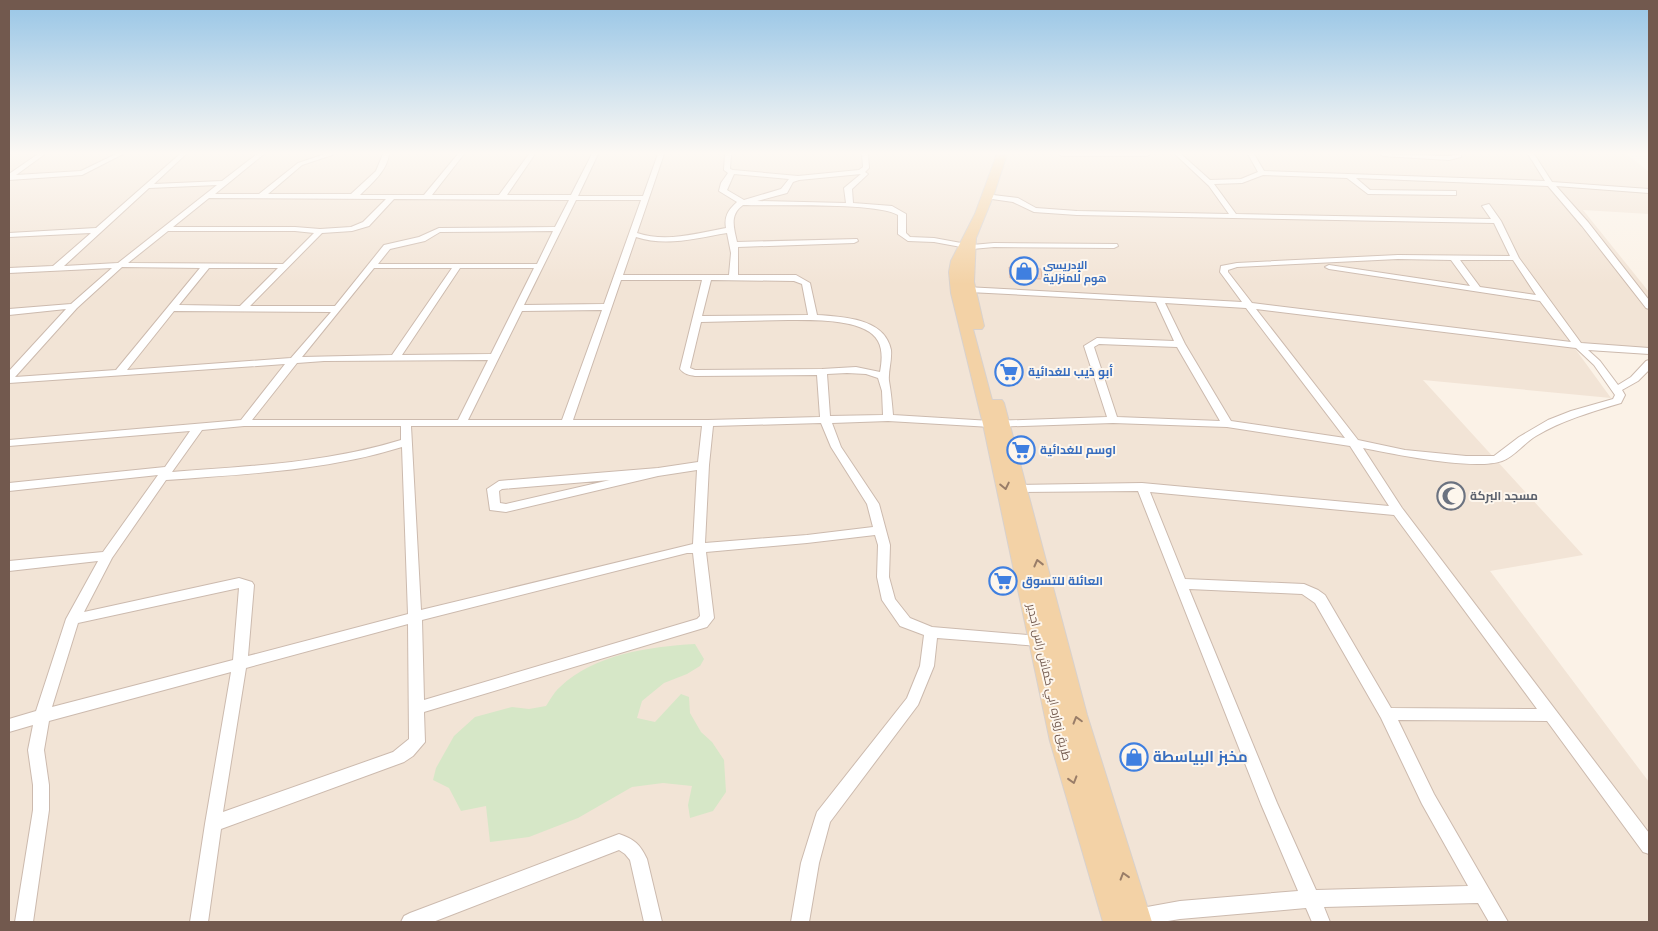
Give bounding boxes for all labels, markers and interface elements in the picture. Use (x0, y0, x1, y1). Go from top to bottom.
shop icon: الإدريسي هوم للمنزلية (1009, 256, 1039, 286)
place label: الإدريسي هوم للمنزلية (1043, 258, 1107, 286)
supermarket icon: أبو ذيب للغدائية (994, 357, 1024, 387)
place label: أبو ذيب للغدائية (1028, 364, 1113, 380)
supermarket icon: اوسم للغدائية (1006, 435, 1036, 465)
place label: اوسم للغدائية (1040, 442, 1116, 458)
one-way arrow (999, 481, 1009, 490)
mosque icon: مسجد البركة (1436, 481, 1466, 511)
place label: مسجد البركة (1470, 488, 1538, 504)
one-way arrow (1033, 558, 1044, 567)
supermarket icon: العائلة للتسوق (988, 566, 1018, 596)
place label: العائلة للتسوق (1022, 573, 1103, 589)
street label: طريق زواره ابي كماش راس اجدير (1021, 601, 1075, 763)
one-way arrow (1073, 717, 1083, 725)
shop icon: مخبز البياسطة (1119, 742, 1149, 772)
place label: مخبز البياسطة (1153, 747, 1248, 767)
one-way arrow (1068, 776, 1078, 784)
one-way arrow (1120, 872, 1130, 880)

